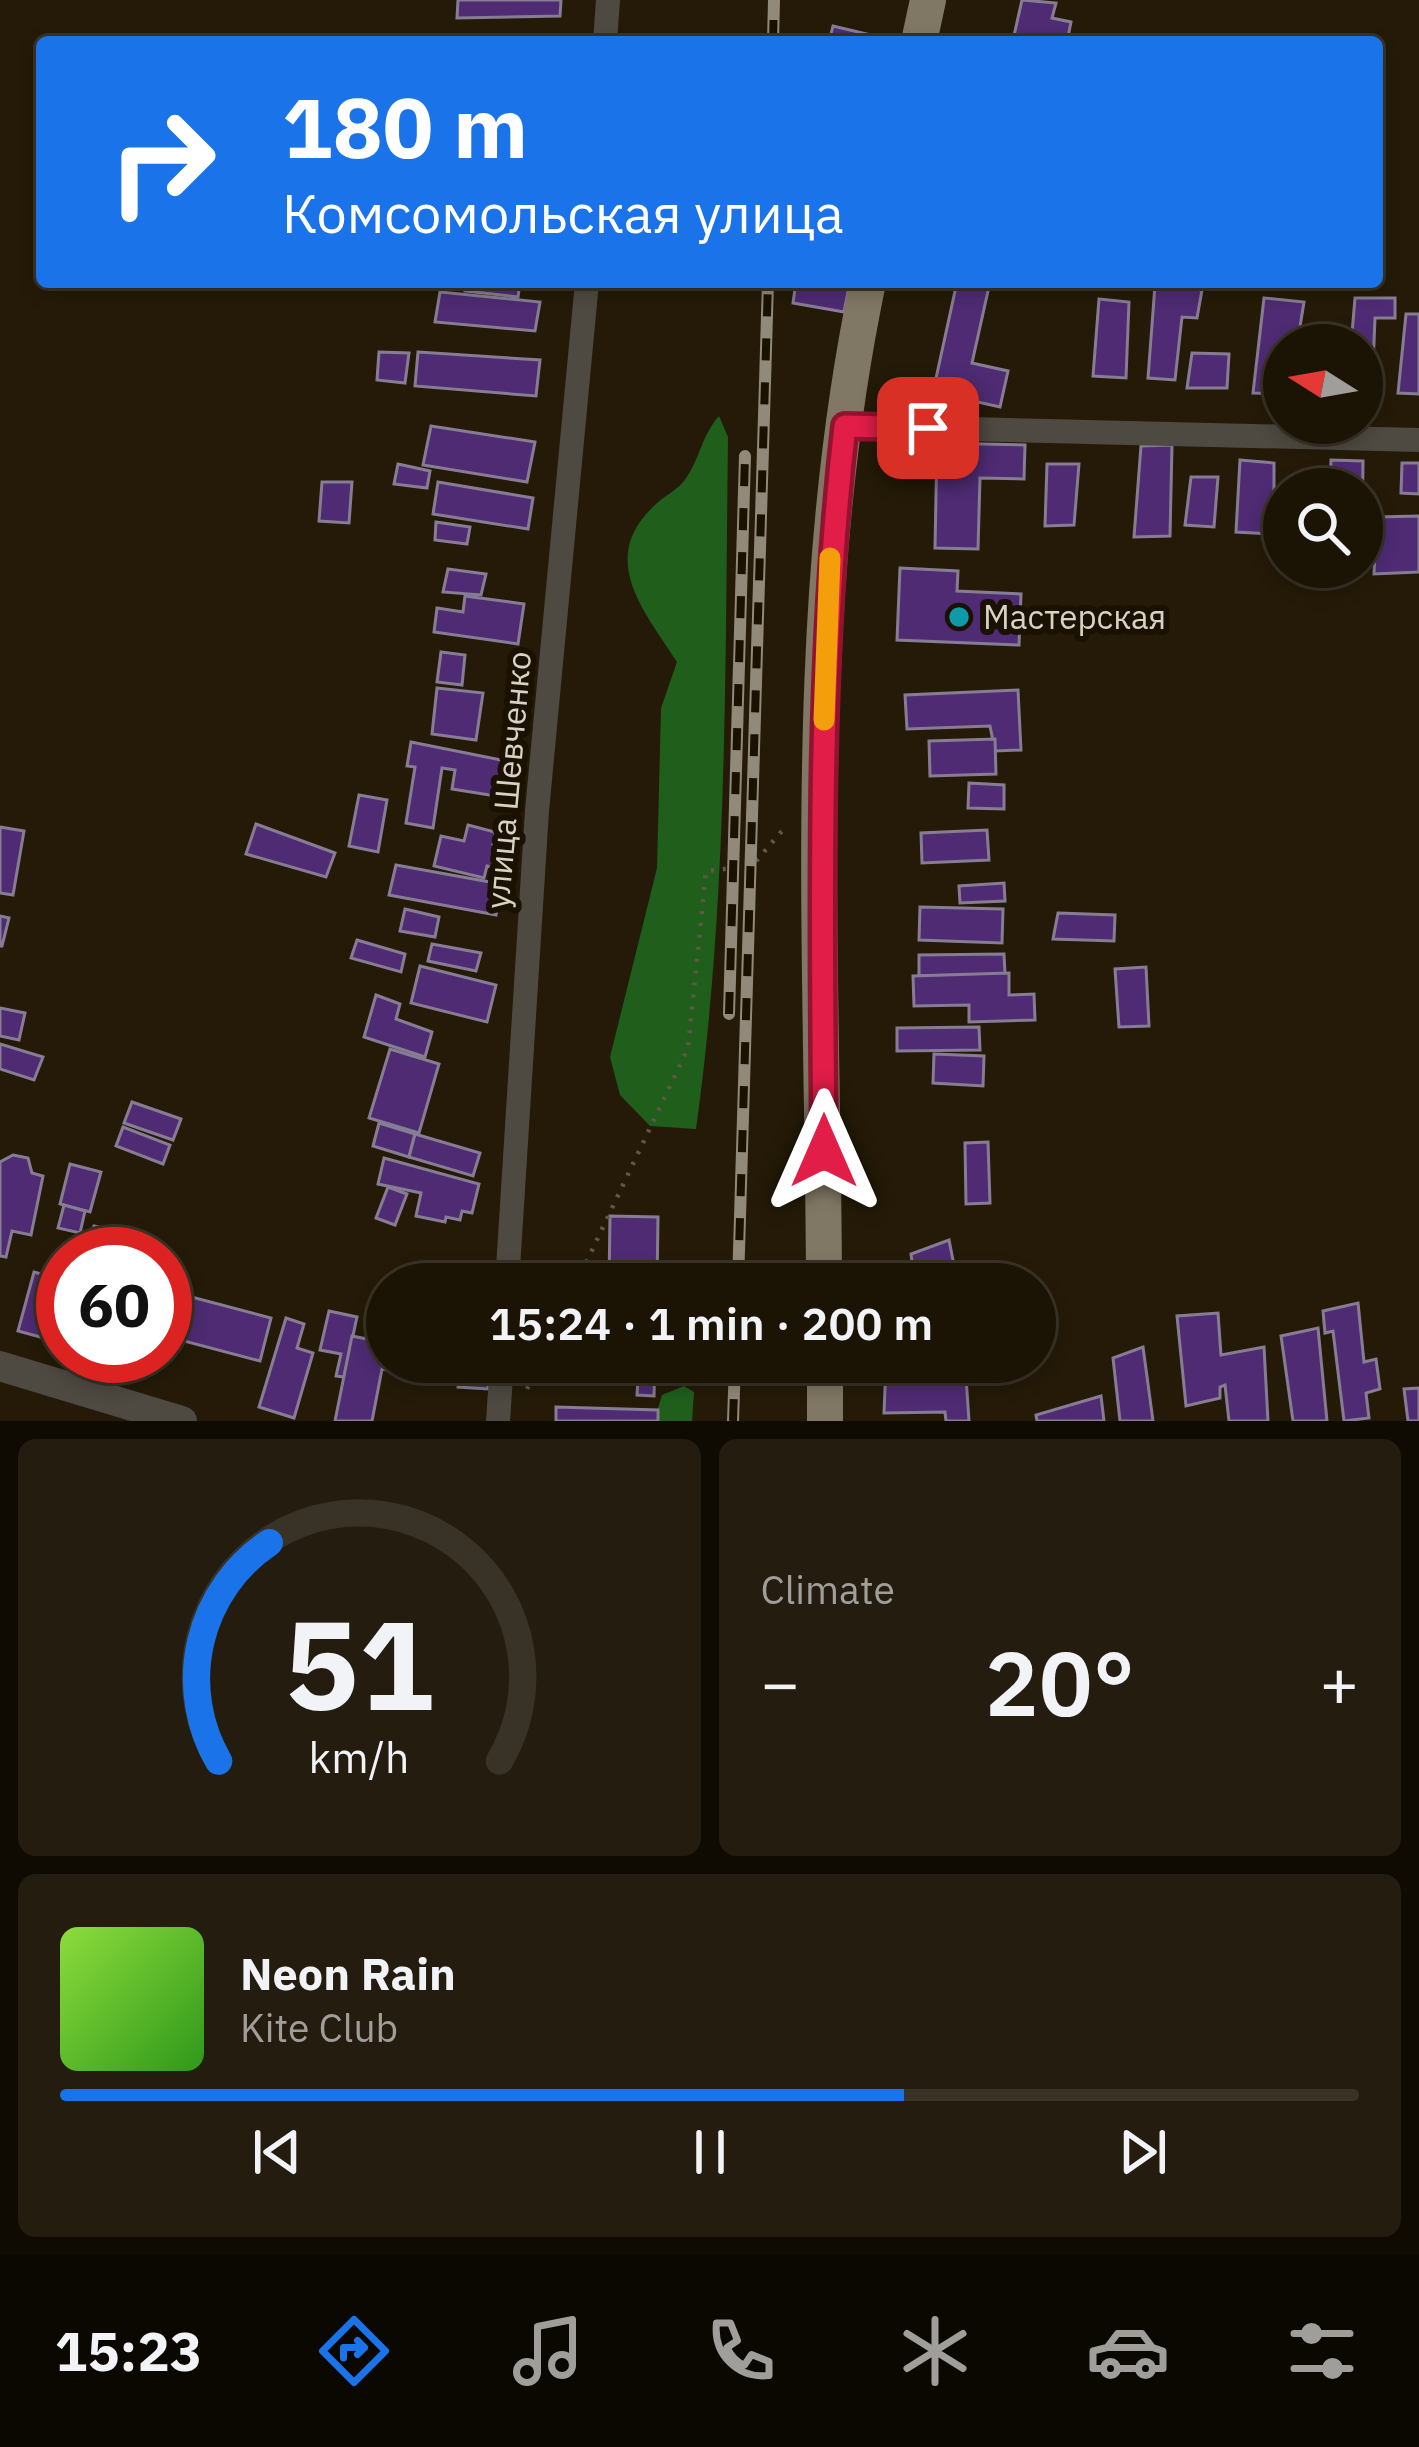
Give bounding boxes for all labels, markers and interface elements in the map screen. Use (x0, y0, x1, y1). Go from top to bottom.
text: 180 m (282, 72, 528, 181)
icon: right (84, 84, 240, 240)
text: Комсомольская улица (282, 178, 844, 248)
north arrow (1263, 324, 1383, 444)
map controls (1263, 324, 1383, 588)
pin (877, 377, 979, 479)
icon: arrive (895, 395, 961, 461)
button: search (1263, 468, 1383, 588)
place label: Мастерская (983, 595, 1166, 638)
marker: Мастерская (946, 604, 972, 630)
street label: улица Шевченко (475, 649, 540, 911)
position arrow (761, 1088, 887, 1214)
speed limit sign: 60 (36, 1227, 192, 1383)
text: 15:24 · 1 min · 200 m (489, 1294, 933, 1352)
text: Climate (761, 1564, 895, 1615)
text: 51 (284, 1582, 434, 1744)
text: 20° (985, 1624, 1135, 1741)
text: − (761, 1639, 800, 1725)
text: + (1319, 1639, 1359, 1725)
text: km/h (309, 1728, 410, 1784)
text: Neon Rain (240, 1944, 456, 2002)
text: Kite Club (240, 2002, 398, 2053)
icon: previous (244, 2119, 310, 2185)
icon: pause (677, 2119, 743, 2185)
icon: next (1110, 2119, 1176, 2185)
icon: directions (312, 2309, 396, 2393)
icon: music (506, 2309, 590, 2393)
icon: phone (699, 2309, 783, 2393)
icon: climate (893, 2309, 977, 2393)
icon: car (1086, 2309, 1170, 2393)
icon: filters (1280, 2309, 1364, 2393)
text: 15:23 (55, 2316, 202, 2386)

